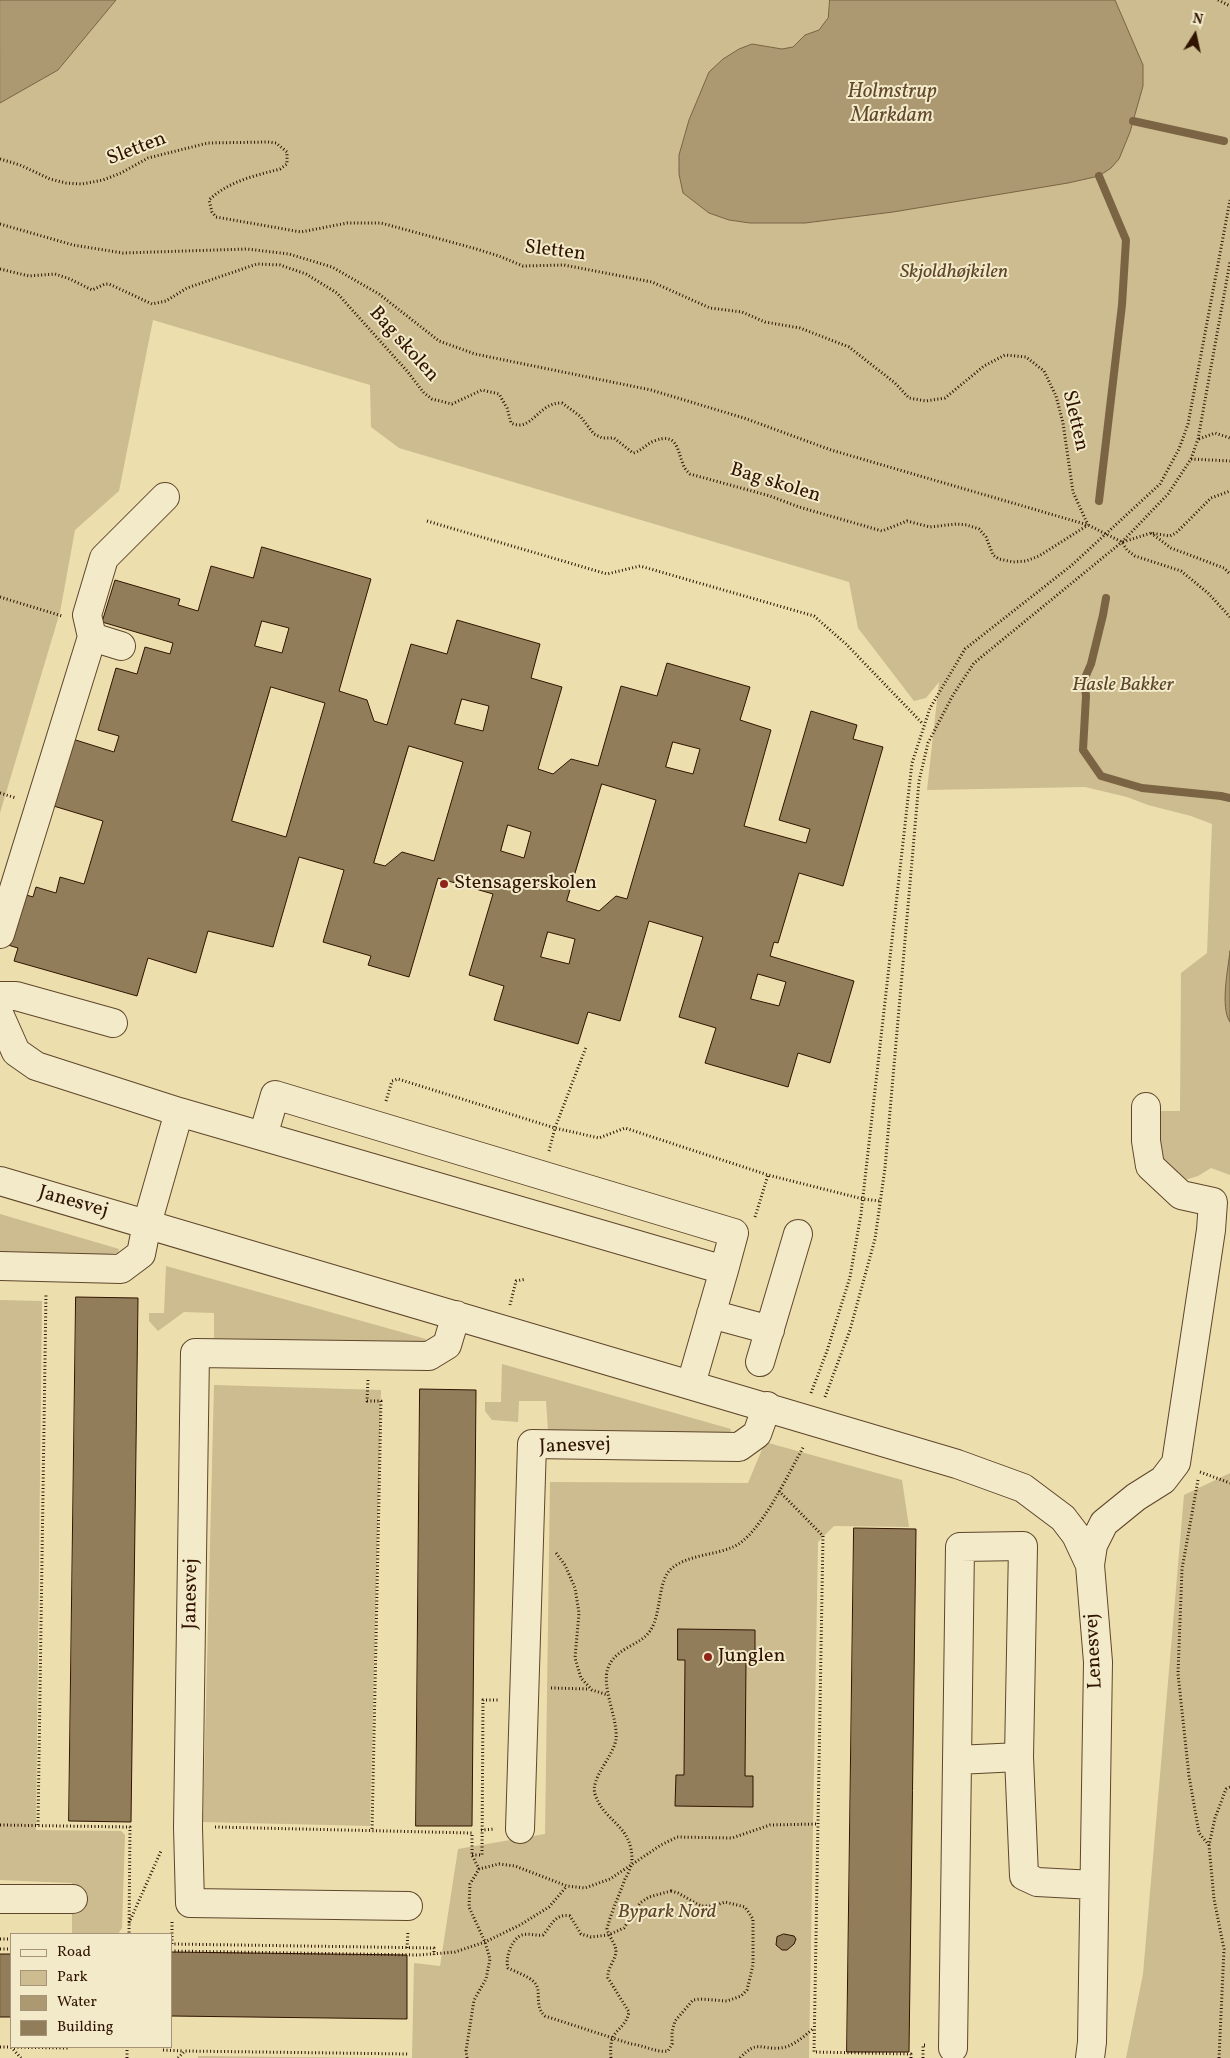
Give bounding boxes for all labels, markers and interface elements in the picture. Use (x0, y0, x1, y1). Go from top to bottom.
text: N (1191, 9, 1204, 30)
north arrow (1170, 10, 1220, 60)
water label: Holmstrup Markdam (847, 80, 937, 130)
street label: Sletten (104, 128, 170, 172)
street label: Sletten (523, 236, 587, 268)
park label: Skjoldhøjkilen (900, 261, 1008, 285)
street label: Bag skolen (363, 302, 443, 388)
street label: Sletten (1055, 388, 1093, 454)
street label: Bag skolen (727, 459, 823, 509)
park label: Hasle Bakker (1072, 674, 1174, 698)
place label: Stensagerskolen (454, 872, 597, 896)
marker: Stensagerskolen (438, 878, 450, 890)
street label: Janesvej (35, 1182, 111, 1224)
street label: Janesvej (539, 1434, 611, 1460)
street label: Janesvej (179, 1558, 205, 1630)
street label: Lenesvej (1081, 1613, 1109, 1689)
place label: Junglen (718, 1645, 785, 1669)
marker: Junglen (702, 1651, 714, 1663)
park label: Bypark Nord (618, 1901, 716, 1925)
legend (10, 1933, 172, 2048)
text: Road (57, 1942, 91, 1963)
text: Park (57, 1967, 88, 1988)
text: Water (57, 1992, 97, 2013)
text: Building (57, 2017, 113, 2038)

